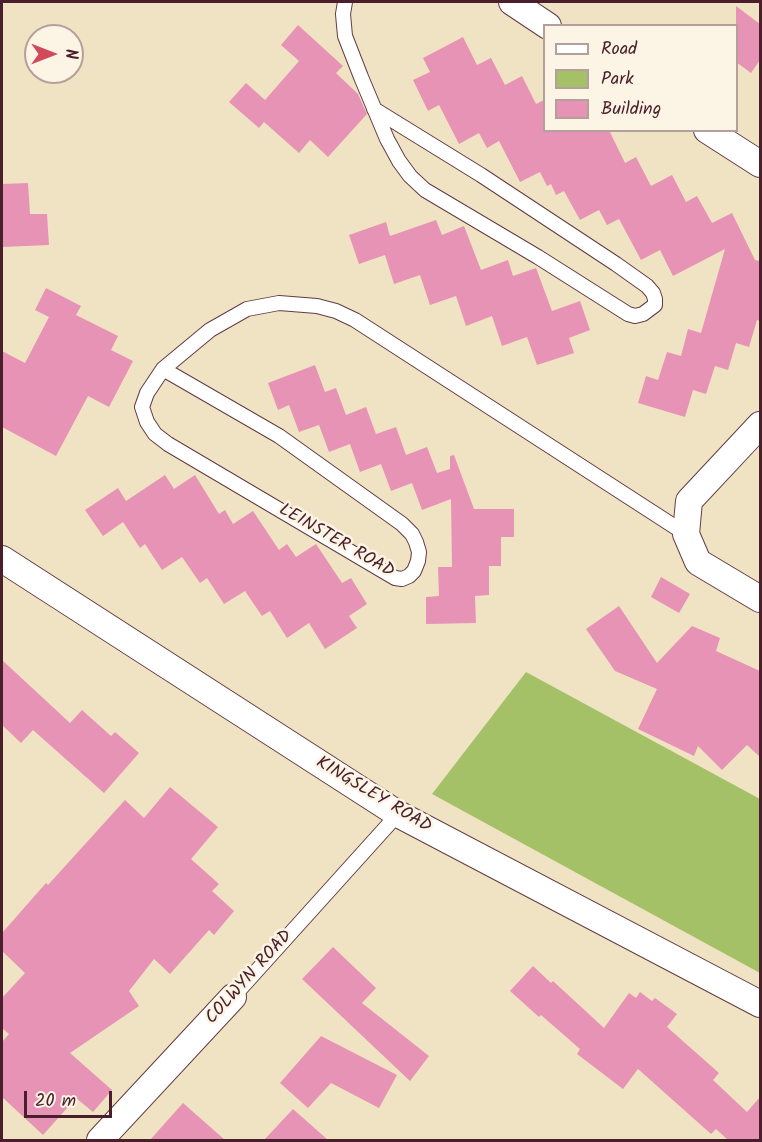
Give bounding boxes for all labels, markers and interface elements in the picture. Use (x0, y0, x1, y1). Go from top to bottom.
north arrow (24, 24, 84, 84)
legend (543, 24, 738, 132)
text: Road (601, 35, 637, 64)
text: N (58, 49, 83, 59)
text: Park (601, 65, 634, 94)
text: Building (601, 95, 661, 124)
street label: LEINSTER ROAD (274, 500, 398, 584)
street label: KINGSLEY ROAD (311, 753, 435, 839)
street label: COLWYN ROAD (202, 926, 298, 1030)
scale bar (27, 1079, 116, 1117)
text: 20 m (35, 1087, 76, 1116)

